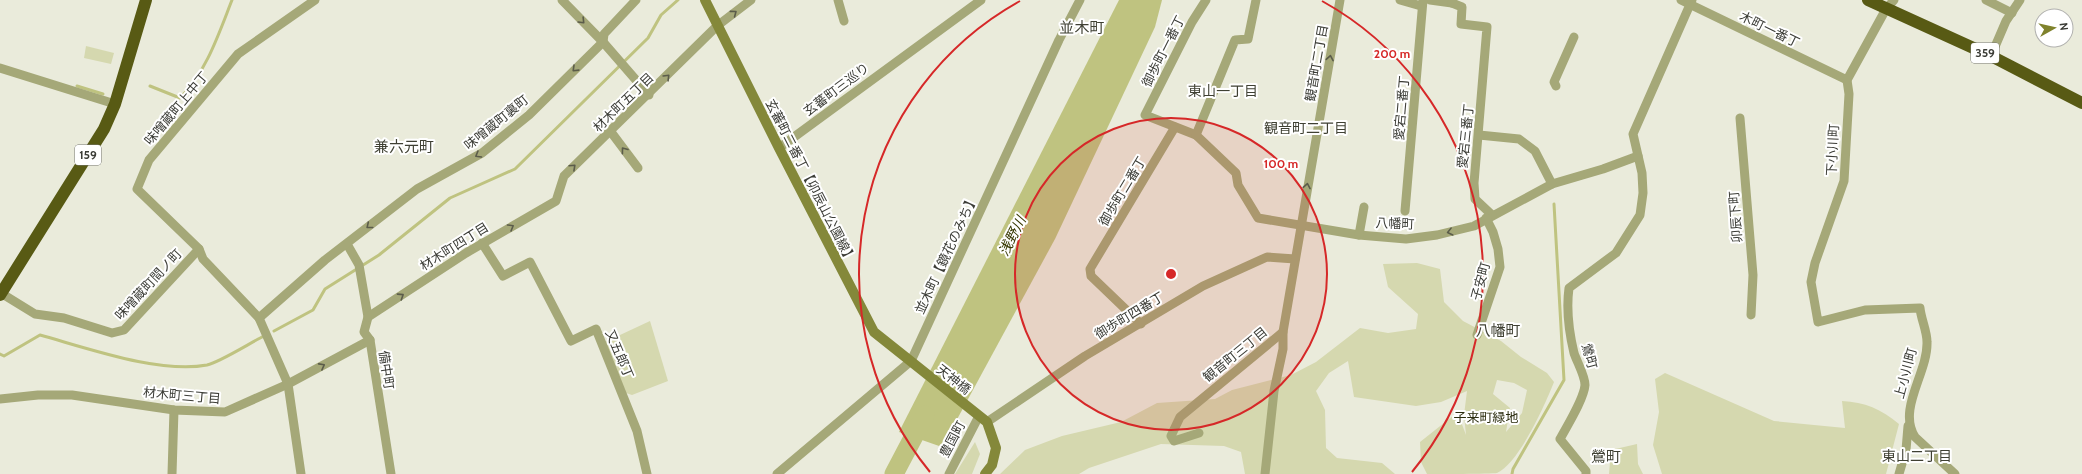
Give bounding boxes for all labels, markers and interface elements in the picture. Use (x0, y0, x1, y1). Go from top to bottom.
street label: 木町一番丁 (1737, 8, 1803, 50)
north arrow (2034, 8, 2074, 48)
one-way arrow (730, 11, 737, 18)
street label: 御歩町一番丁 (1138, 13, 1188, 89)
one-way arrow (577, 16, 585, 24)
district label: 並木町 (1059, 19, 1105, 37)
text: N (2056, 22, 2071, 31)
street label: 観音町二丁目 (1301, 23, 1331, 103)
road number: 359 (1971, 43, 1999, 63)
text: 200 m (1374, 46, 1410, 61)
one-way arrow (1325, 55, 1333, 61)
street label: 玄蕃町三巡り (800, 59, 872, 119)
one-way arrow (572, 65, 580, 72)
street label: 味噌蔵町上中丁 (141, 68, 211, 148)
street label: 材木町五丁目 (589, 69, 657, 135)
one-way arrow (662, 74, 670, 82)
street label: 愛宕二番丁 (1390, 75, 1412, 141)
district label: 東山一丁目 (1188, 82, 1258, 100)
street label: 味噌蔵町裏町 (461, 91, 531, 153)
street label: 玄蕃町二番丁【卯辰山公園線】 (763, 96, 859, 266)
street label: 愛宕三番丁 (1454, 103, 1476, 169)
district label: 観音町二丁目 (1264, 119, 1348, 137)
street label: 下小川町 (1823, 124, 1841, 176)
district label: 兼六元町 (374, 138, 434, 156)
road number: 159 (75, 145, 101, 165)
one-way arrow (622, 147, 629, 154)
one-way arrow (475, 151, 482, 158)
street label: 御歩町二番丁 (1095, 153, 1149, 229)
text: 100 m (1264, 156, 1298, 171)
one-way arrow (568, 165, 576, 172)
one-way arrow (1302, 183, 1311, 189)
street label: 卯辰下町 (1725, 190, 1745, 244)
street label: 並木町【鏡花のみち】 (911, 192, 981, 316)
water label: 浅野川 (994, 211, 1030, 259)
street label: 八幡町 (1375, 214, 1415, 232)
street label: 材木町四丁目 (417, 219, 491, 273)
one-way arrow (367, 222, 374, 229)
one-way arrow (507, 224, 514, 231)
one-way arrow (1447, 227, 1454, 236)
street label: 味噌蔵町間ノ町 (111, 245, 185, 323)
street label: 子安町 (1467, 260, 1493, 302)
centre of rings (1164, 267, 1178, 281)
street label: 御歩町四番丁 (1091, 288, 1167, 342)
one-way arrow (397, 293, 404, 300)
district label: 八幡町 (1475, 322, 1521, 340)
street label: 観音町三丁目 (1200, 323, 1270, 385)
street label: 又五郎丁 (602, 327, 638, 381)
street label: 鶯町 (1579, 341, 1601, 371)
street label: 上小川町 (1891, 346, 1919, 400)
street label: 備中町 (376, 349, 398, 391)
street label: 天神橋 (934, 361, 974, 397)
one-way arrow (318, 363, 325, 370)
street label: 材木町三丁目 (142, 384, 222, 406)
park label: 子来町緑地 (1453, 409, 1519, 425)
street label: 豊国町 (936, 418, 968, 460)
district label: 東山二丁目 (1882, 447, 1952, 465)
district label: 鶯町 (1591, 448, 1621, 466)

